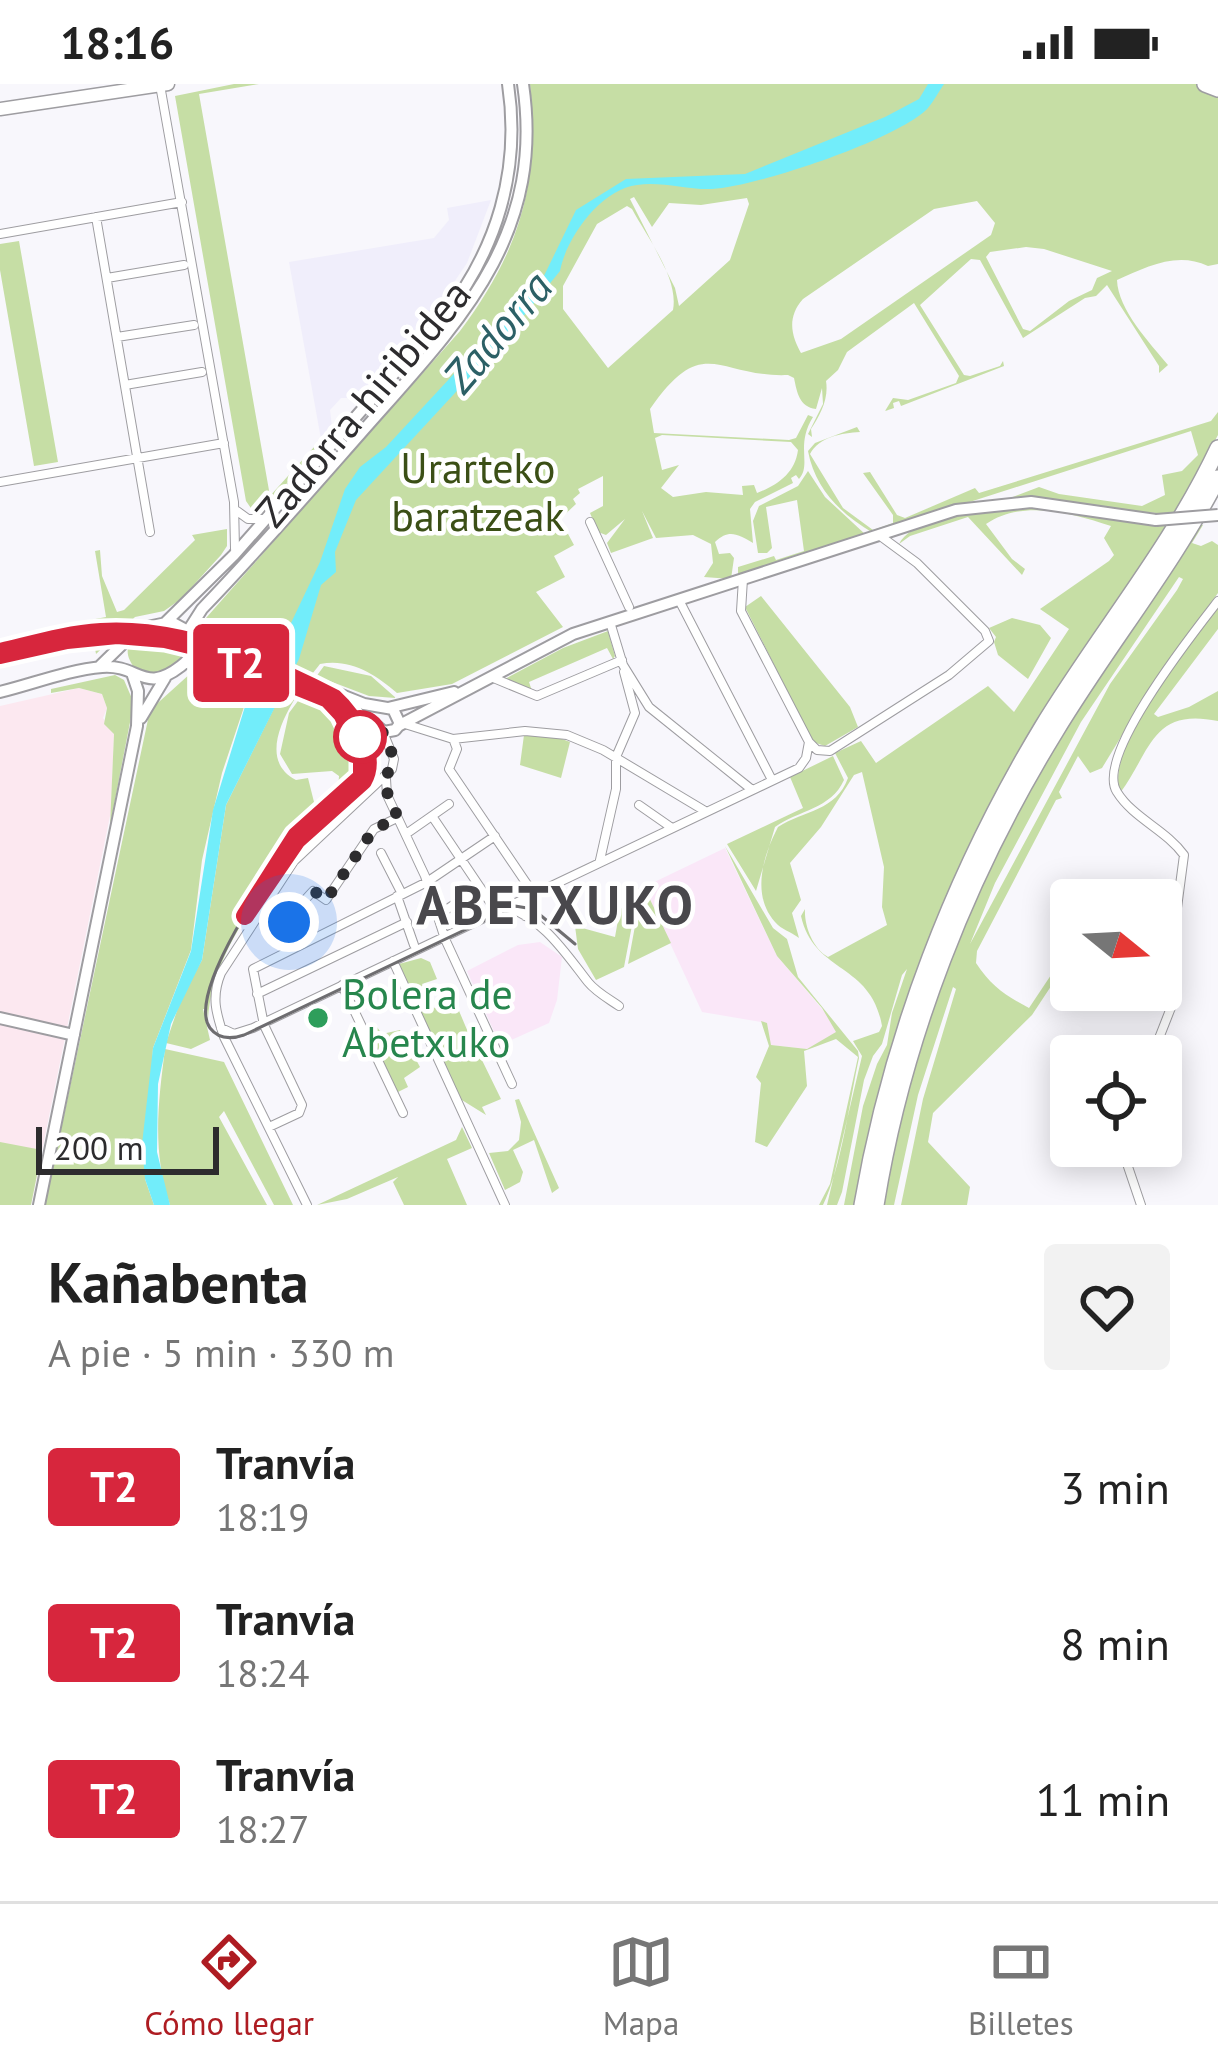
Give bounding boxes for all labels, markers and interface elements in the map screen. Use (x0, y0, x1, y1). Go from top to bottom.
text: 18:16 (60, 13, 174, 71)
water label: Zadorra (428, 259, 564, 405)
street label: Zadorra hiribidea (243, 267, 482, 538)
park label: Urarteko baratzeak (391, 440, 565, 543)
line badge: T2 (187, 624, 295, 702)
text: T2 (217, 635, 265, 690)
unlabelled marker (335, 712, 385, 762)
district label: ABETXUKO (416, 869, 696, 939)
north arrow (1050, 879, 1182, 1011)
map controls (1050, 879, 1182, 1167)
your location (259, 892, 319, 952)
place label: Bolera de Abetxuko (342, 966, 513, 1069)
marker: Bolera de Abetxuko (305, 1005, 331, 1031)
button: locate (1050, 1035, 1182, 1167)
scale bar (36, 1121, 219, 1174)
text: 200 m (54, 1126, 144, 1169)
button: heart (1044, 1244, 1170, 1370)
text: Kañabenta (48, 1245, 309, 1319)
text: A pie · 5 min · 330 m (48, 1327, 394, 1378)
text: Tranvía (216, 1433, 355, 1491)
text: 3 min (1060, 1458, 1170, 1516)
text: T2 (90, 1459, 138, 1514)
text: 18:19 (216, 1491, 310, 1542)
text: Tranvía (216, 1589, 355, 1647)
text: 8 min (1060, 1614, 1170, 1672)
text: T2 (90, 1615, 138, 1670)
text: 18:24 (216, 1647, 310, 1698)
text: Tranvía (216, 1745, 355, 1803)
text: 11 min (1036, 1770, 1170, 1828)
text: T2 (90, 1771, 138, 1826)
text: 18:27 (216, 1803, 310, 1854)
tab: Cómo llegar (144, 1929, 314, 2044)
tab: Mapa (603, 1929, 679, 2044)
tab: Billetes (968, 1929, 1074, 2044)

